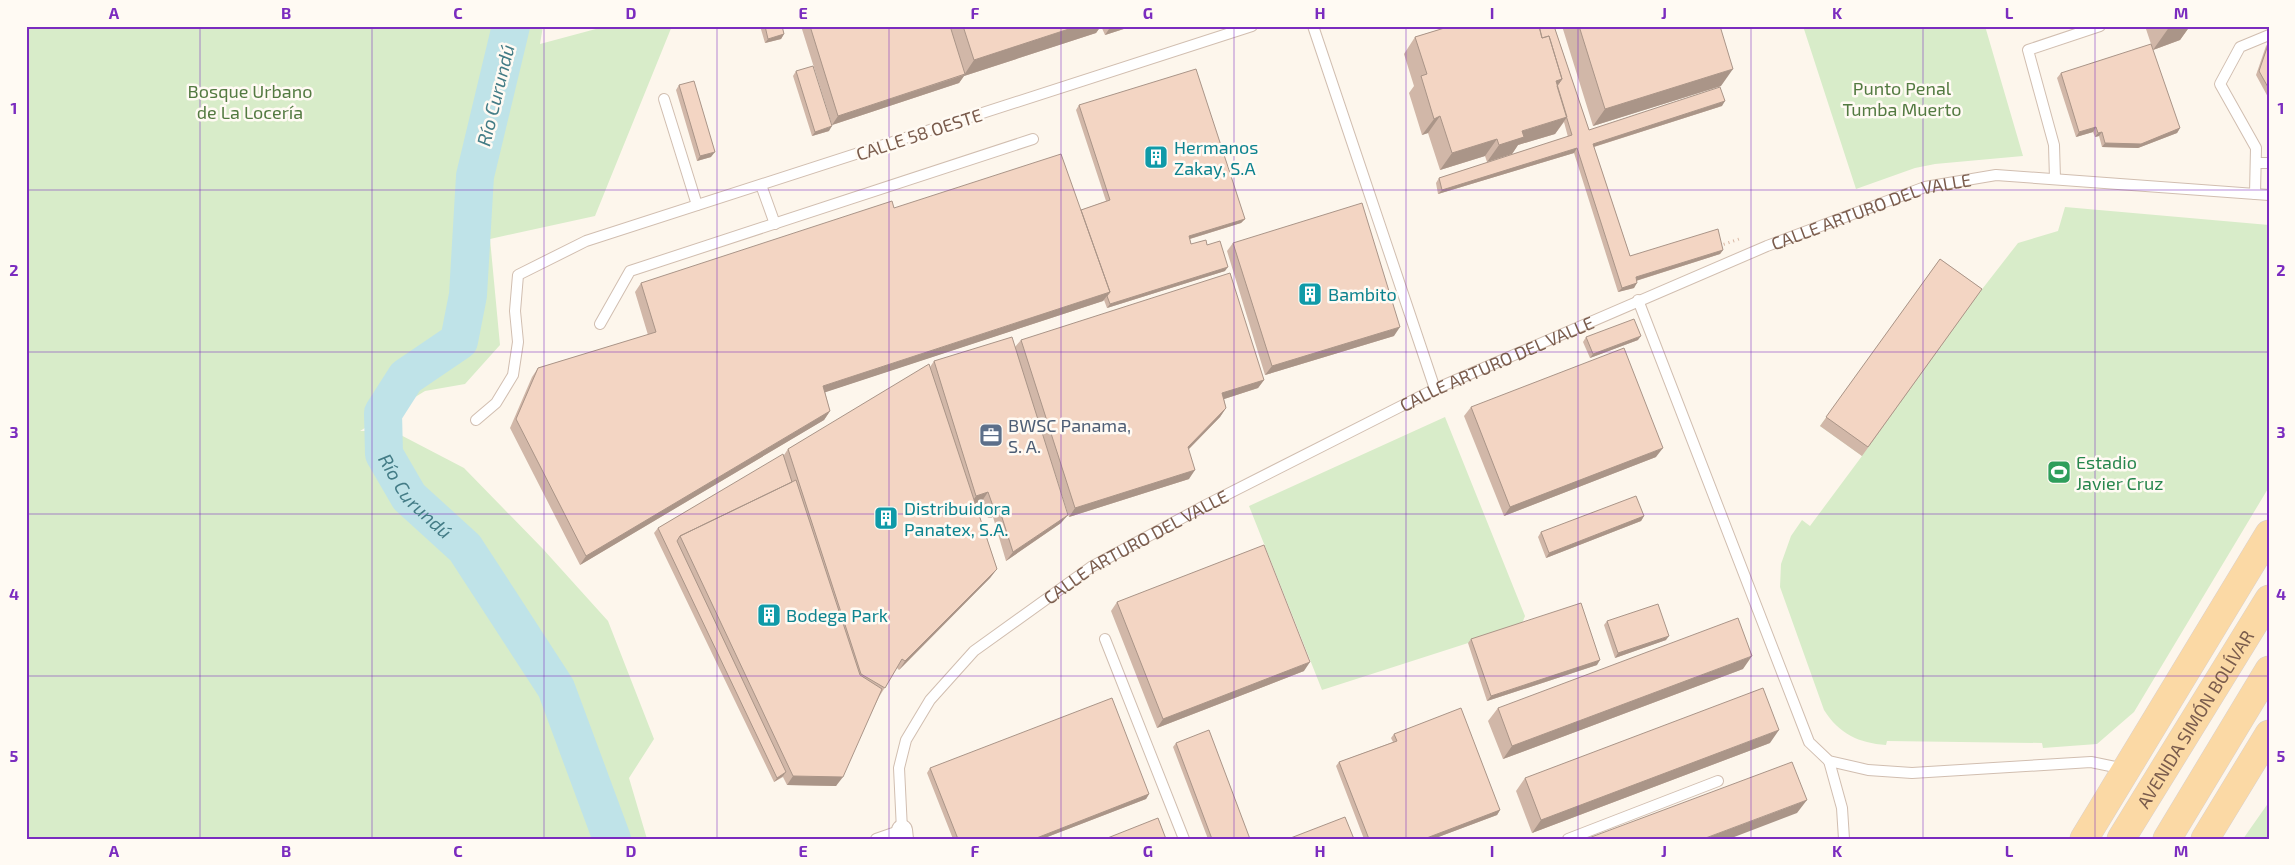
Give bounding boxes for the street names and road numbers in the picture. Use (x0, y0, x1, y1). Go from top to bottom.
street label: CALLE 58 OESTE (853, 103, 985, 165)
street label: CALLE ARTURO DEL VALLE (1768, 168, 1973, 255)
street label: CALLE ARTURO DEL VALLE (1396, 311, 1597, 416)
street label: CALLE ARTURO DEL VALLE (1039, 485, 1232, 609)
street label: AVENIDA SIMÓN BOLÍVAR (2132, 626, 2258, 812)

